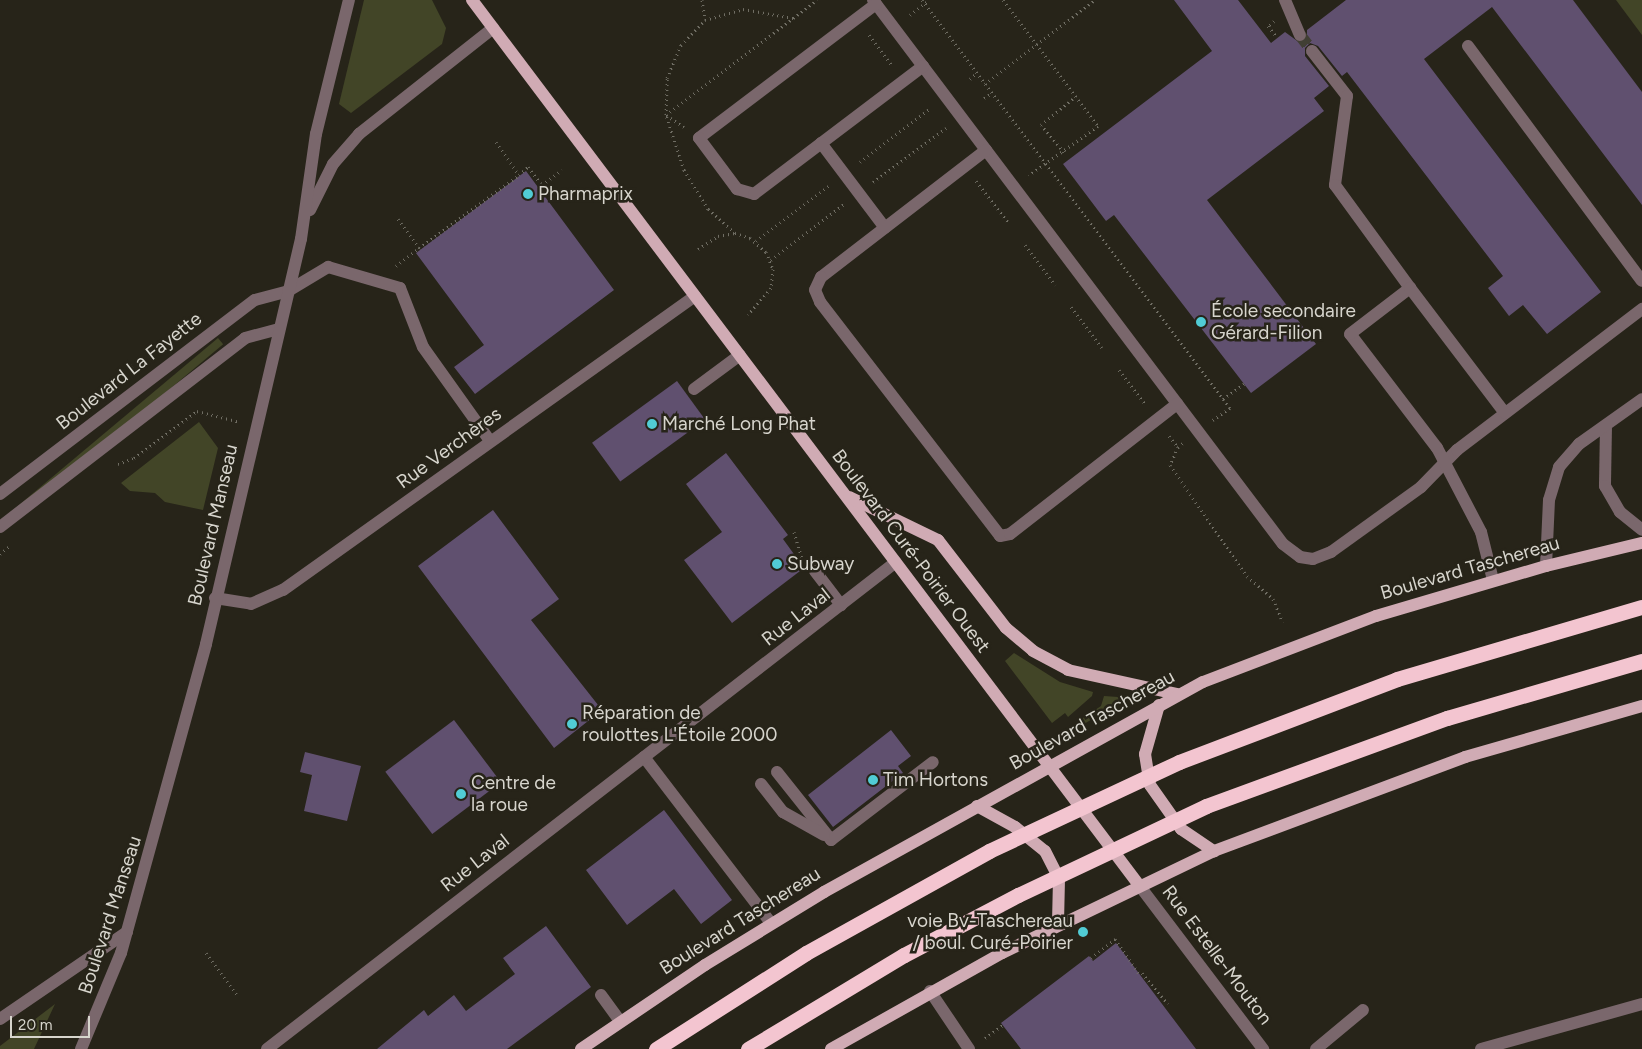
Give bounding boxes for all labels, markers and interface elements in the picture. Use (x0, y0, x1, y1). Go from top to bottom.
place label: Pharmaprix (538, 183, 633, 205)
marker: Pharmaprix (522, 188, 534, 200)
place label: École secondaire Gérard-Filion (1211, 300, 1356, 344)
street label: Boulevard La Fayette (52, 307, 206, 435)
marker: École secondaire Gérard-Filion (1195, 316, 1207, 328)
street label: Rue Verchères (392, 402, 506, 494)
place label: Marché Long Phat (662, 413, 816, 435)
marker: Marché Long Phat (646, 418, 658, 430)
street label: Boulevard Manseau (183, 442, 243, 608)
street label: Boulevard Curé-Poirier Ouest (827, 445, 995, 657)
street label: Boulevard Taschereau (1378, 531, 1562, 605)
place label: Subway (787, 553, 854, 575)
marker: Subway (771, 558, 783, 570)
street label: Rue Laval (757, 583, 835, 651)
street label: Boulevard Taschereau (1005, 665, 1179, 775)
place label: Réparation de roulottes L'Étoile 2000 (582, 702, 777, 746)
marker: Réparation de roulottes L'Étoile 2000 (566, 718, 578, 730)
place label: Tim Hortons (883, 769, 988, 791)
place label: Centre de la roue (471, 772, 556, 816)
marker: Tim Hortons (867, 774, 879, 786)
marker: Centre de la roue (455, 788, 467, 800)
street label: Rue Laval (436, 829, 514, 897)
street label: Boulevard Manseau (74, 833, 146, 997)
street label: Boulevard Taschereau (655, 862, 825, 980)
street label: Rue Estelle-Mouton (1157, 881, 1277, 1029)
place label: voie Bv-Taschereau / boul. Curé-Poirier (907, 910, 1073, 954)
marker: voie Bv-Taschereau / boul. Curé-Poirier (1077, 926, 1089, 938)
scale bar (12, 1006, 92, 1038)
text: 20 m (18, 1016, 52, 1034)

